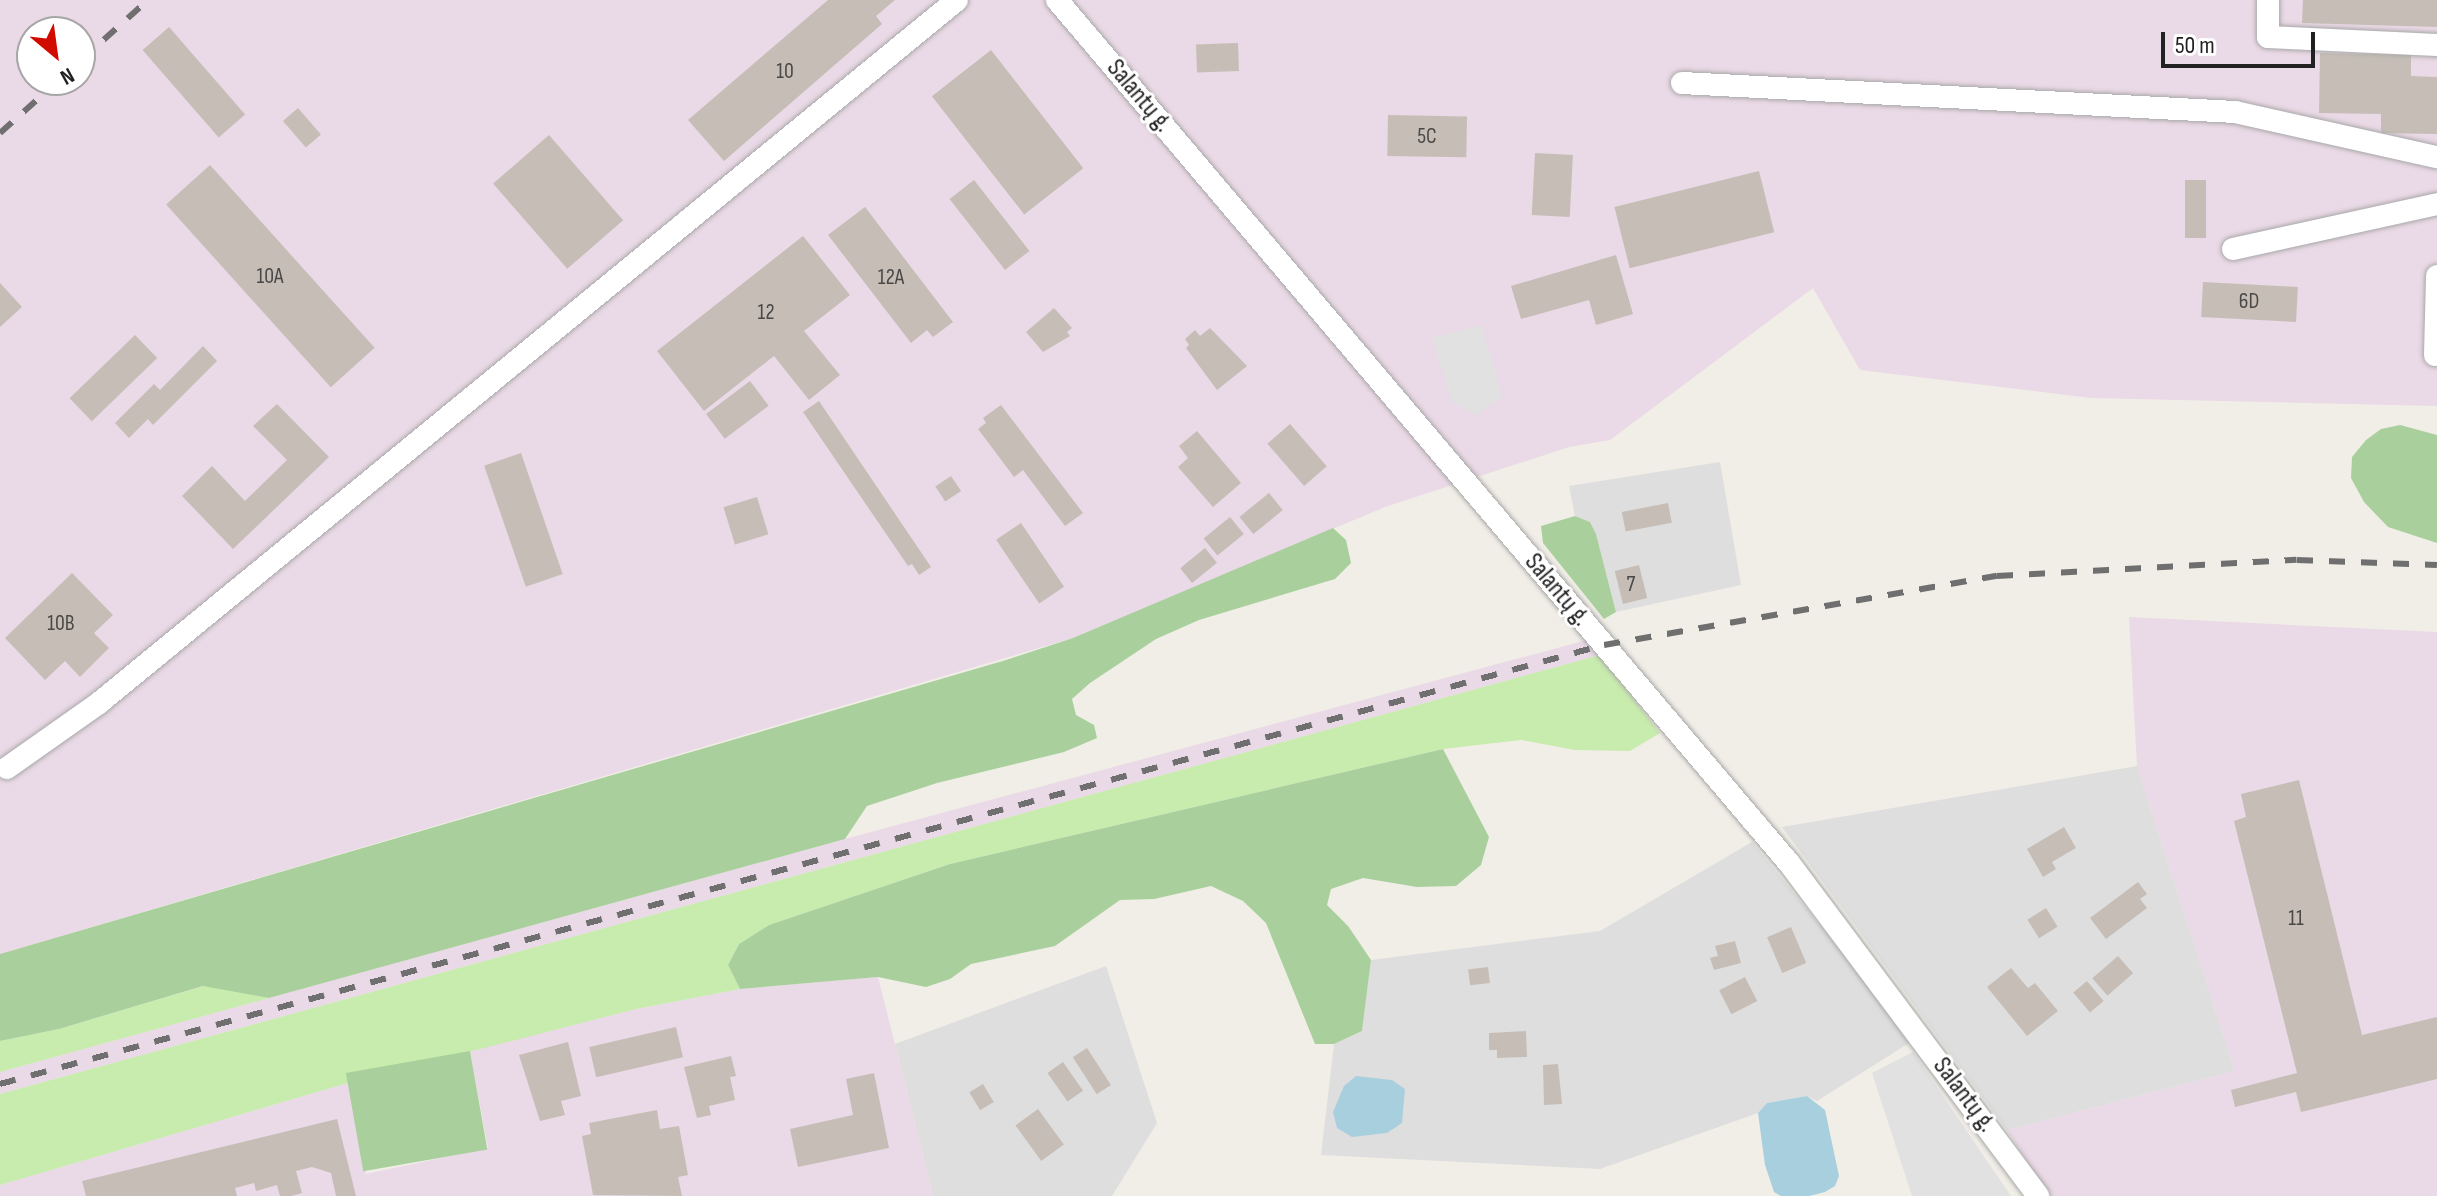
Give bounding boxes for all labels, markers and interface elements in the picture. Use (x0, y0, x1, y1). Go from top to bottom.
north arrow (16, 16, 96, 96)
scale bar (2165, 16, 2319, 66)
text: 50 m (2175, 31, 2215, 60)
street label: Salantų g. (1100, 53, 1178, 139)
house number: 10 (776, 59, 794, 85)
text: N (55, 61, 79, 90)
house number: 5C (1417, 124, 1437, 150)
house number: 10A (257, 264, 283, 290)
house number: 12A (878, 265, 904, 291)
house number: 6D (2239, 289, 2259, 315)
house number: 12 (757, 300, 775, 326)
street label: Salantų g. (1518, 547, 1596, 633)
house number: 7 (1627, 572, 1635, 598)
house number: 10B (47, 611, 75, 637)
house number: 11 (2288, 906, 2304, 932)
street label: Salantų g. (1926, 1051, 2002, 1139)

